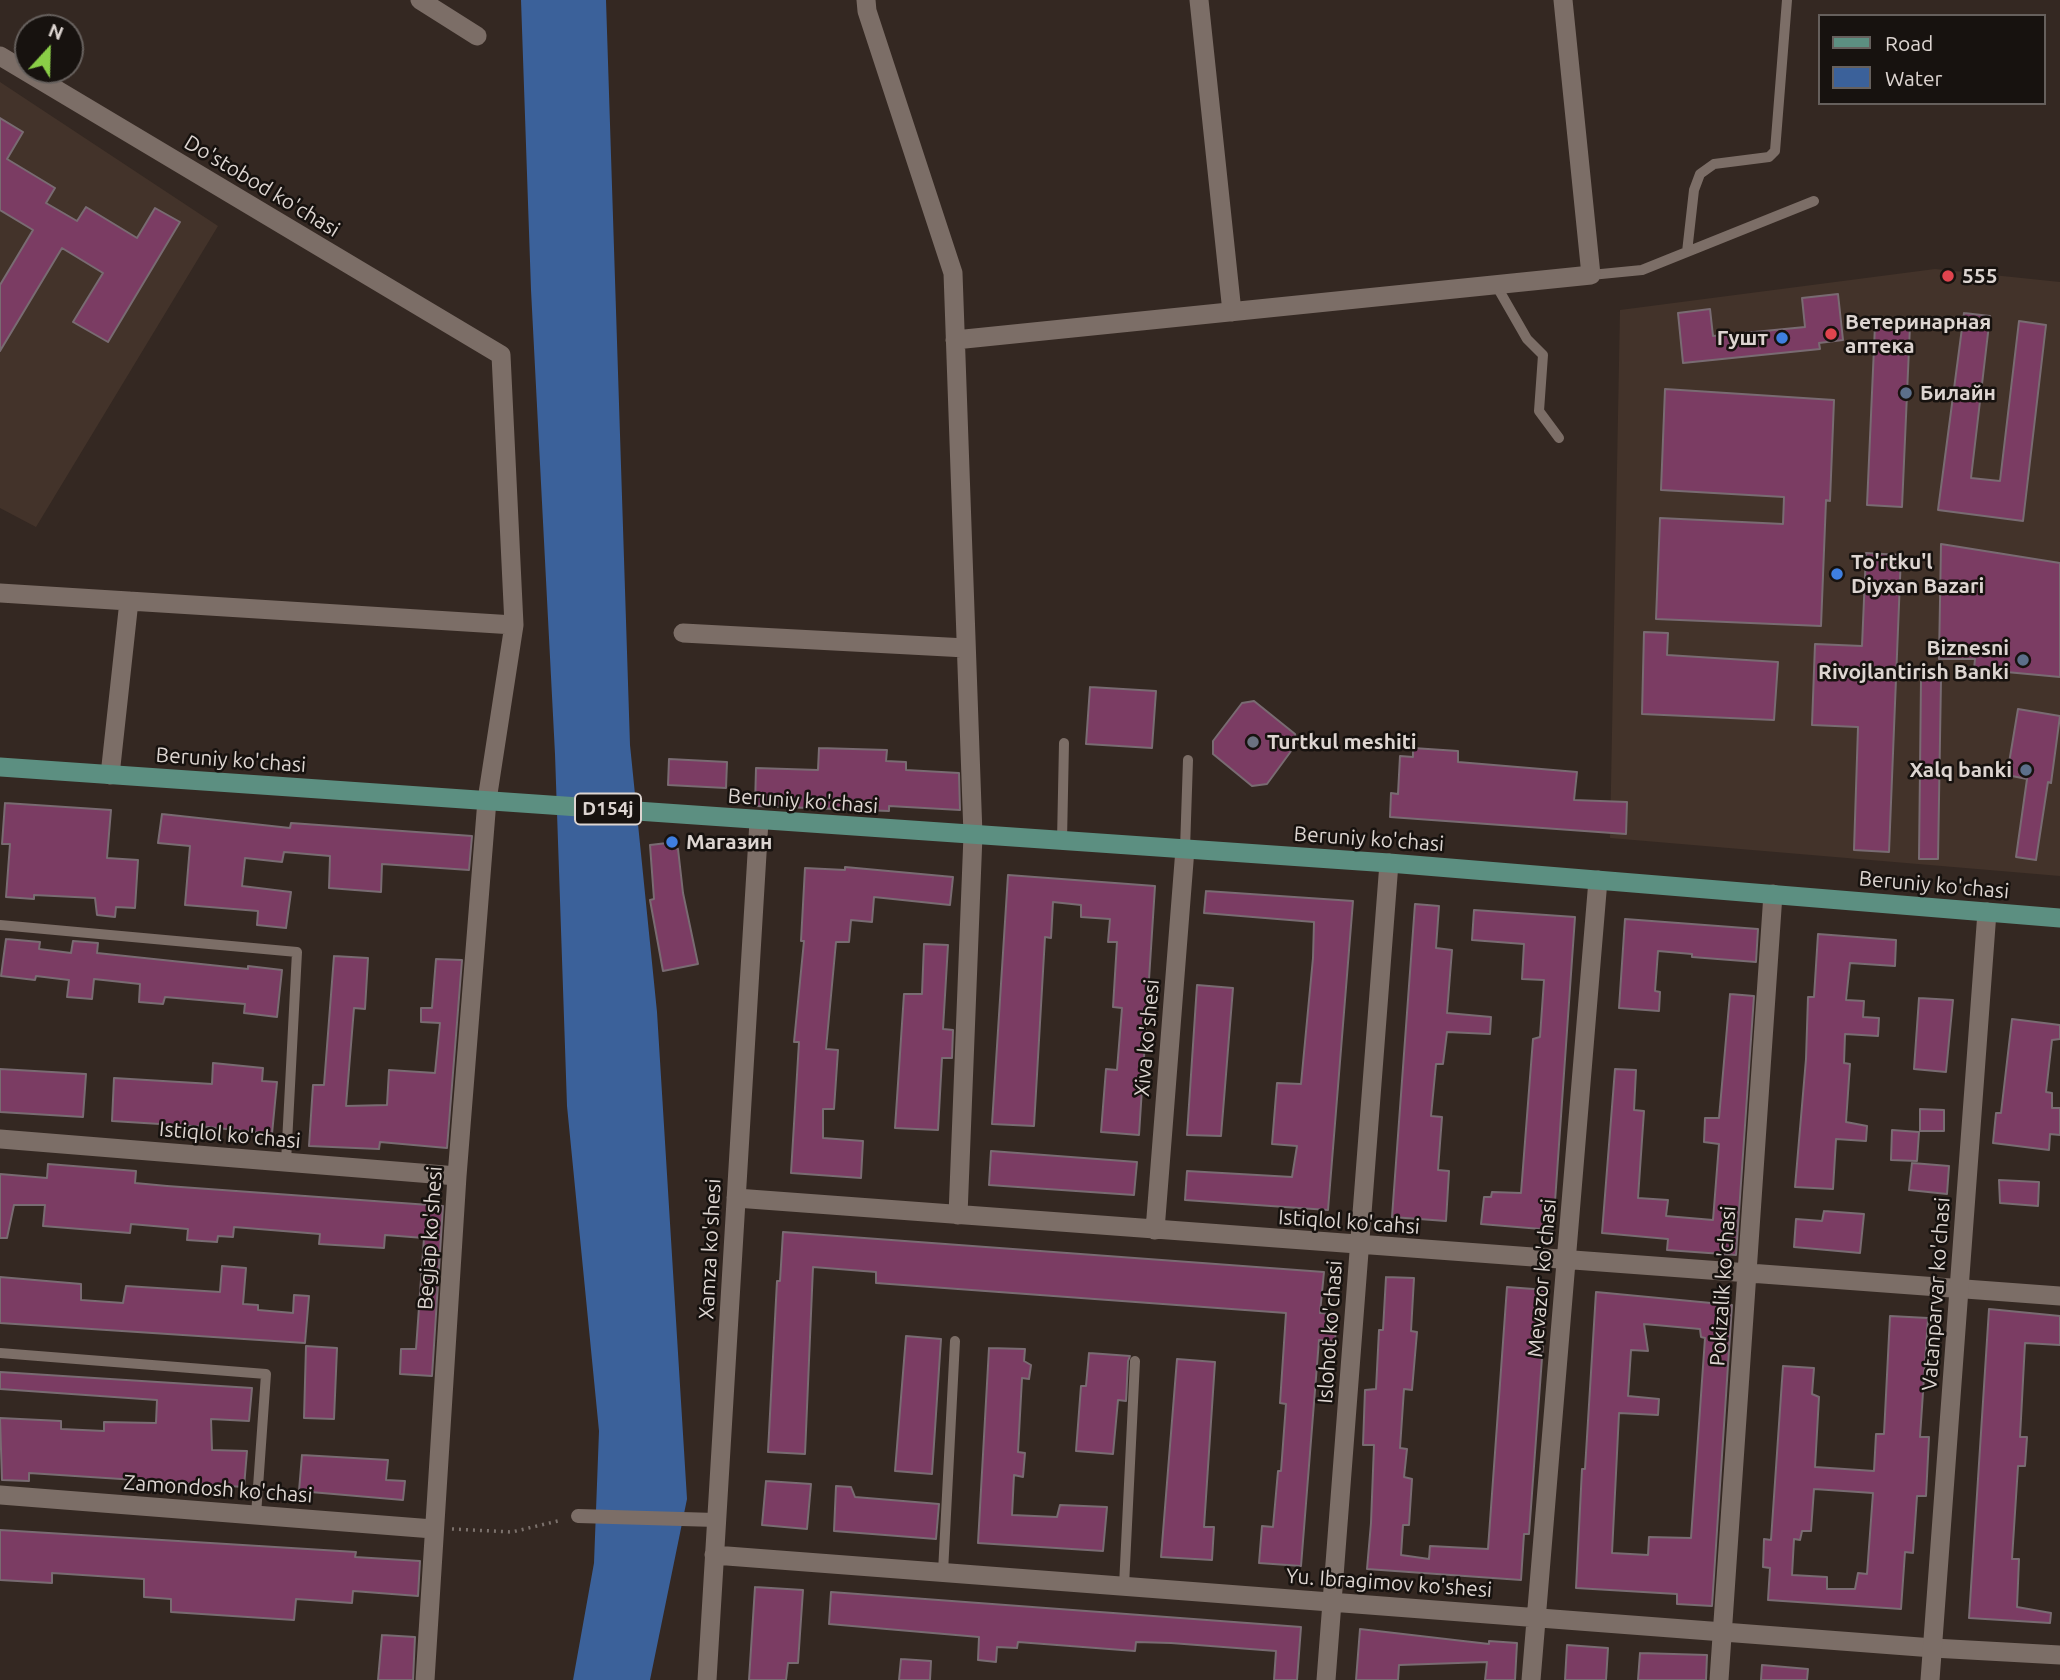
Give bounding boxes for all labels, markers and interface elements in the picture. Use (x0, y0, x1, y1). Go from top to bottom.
north arrow (14, 14, 84, 84)
legend (1818, 14, 2046, 105)
text: N (45, 19, 67, 44)
text: Road (1885, 31, 1933, 55)
text: Water (1885, 66, 1943, 90)
street label: Do'stobod ko'chasi (180, 130, 344, 242)
place label: 555 (1962, 263, 1998, 289)
marker: 555 (1940, 268, 1956, 284)
place label: Ветеринарная аптека (1845, 309, 1991, 359)
place label: Гушт (1717, 325, 1768, 351)
marker: Ветеринарная аптека (1823, 326, 1839, 342)
marker: Гушт (1774, 330, 1790, 346)
place label: Билайн (1920, 380, 1996, 406)
marker: Билайн (1898, 385, 1914, 401)
place label: To'rtku'l Diyxan Bazari (1851, 549, 1984, 599)
marker: To'rtku'l Diyxan Bazari (1829, 566, 1845, 582)
place label: Biznesni Rivojlantirish Banki (1818, 635, 2009, 685)
marker: Biznesni Rivojlantirish Banki (2015, 652, 2031, 668)
place label: Turtkul meshiti (1267, 729, 1417, 755)
marker: Turtkul meshiti (1245, 734, 1261, 750)
street label: Beruniy ko'chasi (155, 742, 307, 778)
place label: Xalq banki (1909, 757, 2012, 783)
marker: Xalq banki (2018, 762, 2034, 778)
street label: Beruniy ko'chasi (727, 783, 879, 819)
road number: D154j (575, 794, 641, 824)
street label: Beruniy ko'chasi (1293, 821, 1445, 857)
place label: Магазин (686, 829, 772, 855)
marker: Магазин (664, 834, 680, 850)
street label: Beruniy ko'chasi (1858, 866, 2010, 904)
street label: Xiva ko'shesi (1129, 978, 1165, 1098)
street label: Istiqlol ko'chasi (158, 1116, 302, 1154)
street label: Begjap ko'shesi (412, 1165, 448, 1311)
street label: Xamza ko'shesi (694, 1178, 726, 1320)
street label: Vatanparvar ko'chasi (1917, 1196, 1955, 1392)
street label: Mevazor ko'chasi (1523, 1198, 1561, 1358)
street label: Istiqlol ko'cahsi (1277, 1204, 1421, 1240)
street label: Pokizalik ko'chasi (1705, 1205, 1741, 1367)
street label: Islohot ko'chasi (1312, 1260, 1348, 1404)
street label: Zamondosh ko'chasi (123, 1470, 313, 1508)
street label: Yu. Ibragimov ko'shesi (1285, 1563, 1493, 1603)

